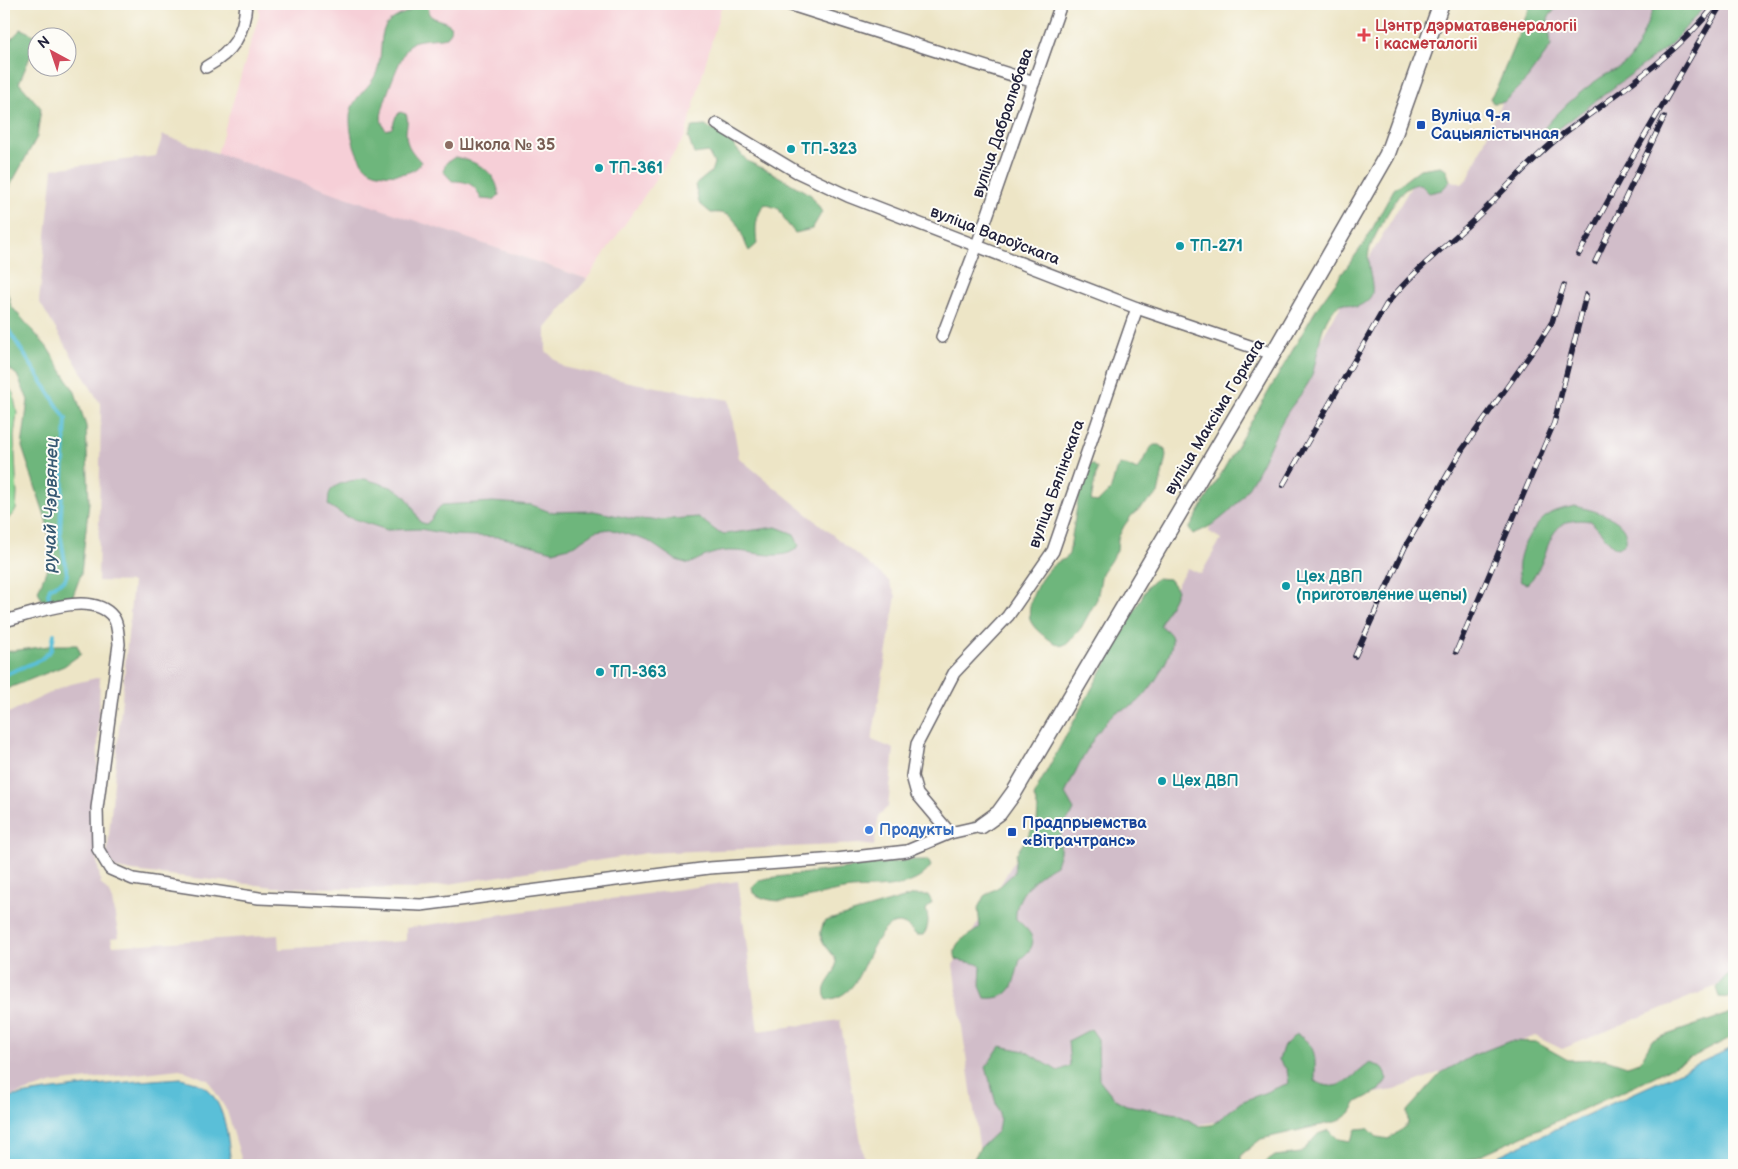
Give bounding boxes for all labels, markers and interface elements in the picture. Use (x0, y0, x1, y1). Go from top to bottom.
place label: Цэнтр дэрматавенералогіі і касметалогіі (1375, 17, 1577, 54)
north arrow (28, 28, 78, 78)
marker: Цэнтр дэрматавенералогіі і касметалогіі (1357, 28, 1371, 42)
text: N (34, 33, 53, 52)
street label: вуліца Дабралюбава (968, 45, 1038, 200)
place label: Вуліца 9-я Сацыялістычная (1431, 107, 1559, 144)
marker: Вуліца 9-я Сацыялістычная (1415, 119, 1427, 131)
place label: Школа № 35 (459, 136, 555, 155)
marker: Школа № 35 (443, 139, 455, 151)
place label: ТП-323 (801, 140, 857, 159)
marker: ТП-323 (785, 143, 797, 155)
place label: ТП-361 (609, 159, 663, 178)
marker: ТП-361 (593, 162, 605, 174)
street label: вуліца Вароўскага (928, 203, 1063, 270)
place label: ТП-271 (1190, 237, 1243, 256)
marker: ТП-271 (1174, 240, 1186, 252)
street label: вуліца Максіма Горкага (1161, 335, 1269, 498)
street label: вуліца Бялінскага (1025, 417, 1089, 551)
water label: ручай Чэрвянец (39, 437, 63, 574)
place label: Цех ДВП (приготовление щепы) (1296, 568, 1467, 605)
marker: Цех ДВП (приготовление щепы) (1280, 580, 1292, 592)
place label: ТП-363 (610, 663, 667, 682)
marker: ТП-363 (594, 666, 606, 678)
place label: Цех ДВП (1172, 772, 1239, 791)
marker: Цех ДВП (1156, 775, 1168, 787)
place label: Прадпрыемства «Вітрачтранс» (1022, 814, 1147, 851)
place label: Продукты (879, 821, 954, 840)
marker: Продукты (863, 824, 875, 836)
marker: Прадпрыемства «Вітрачтранс» (1006, 826, 1018, 838)

